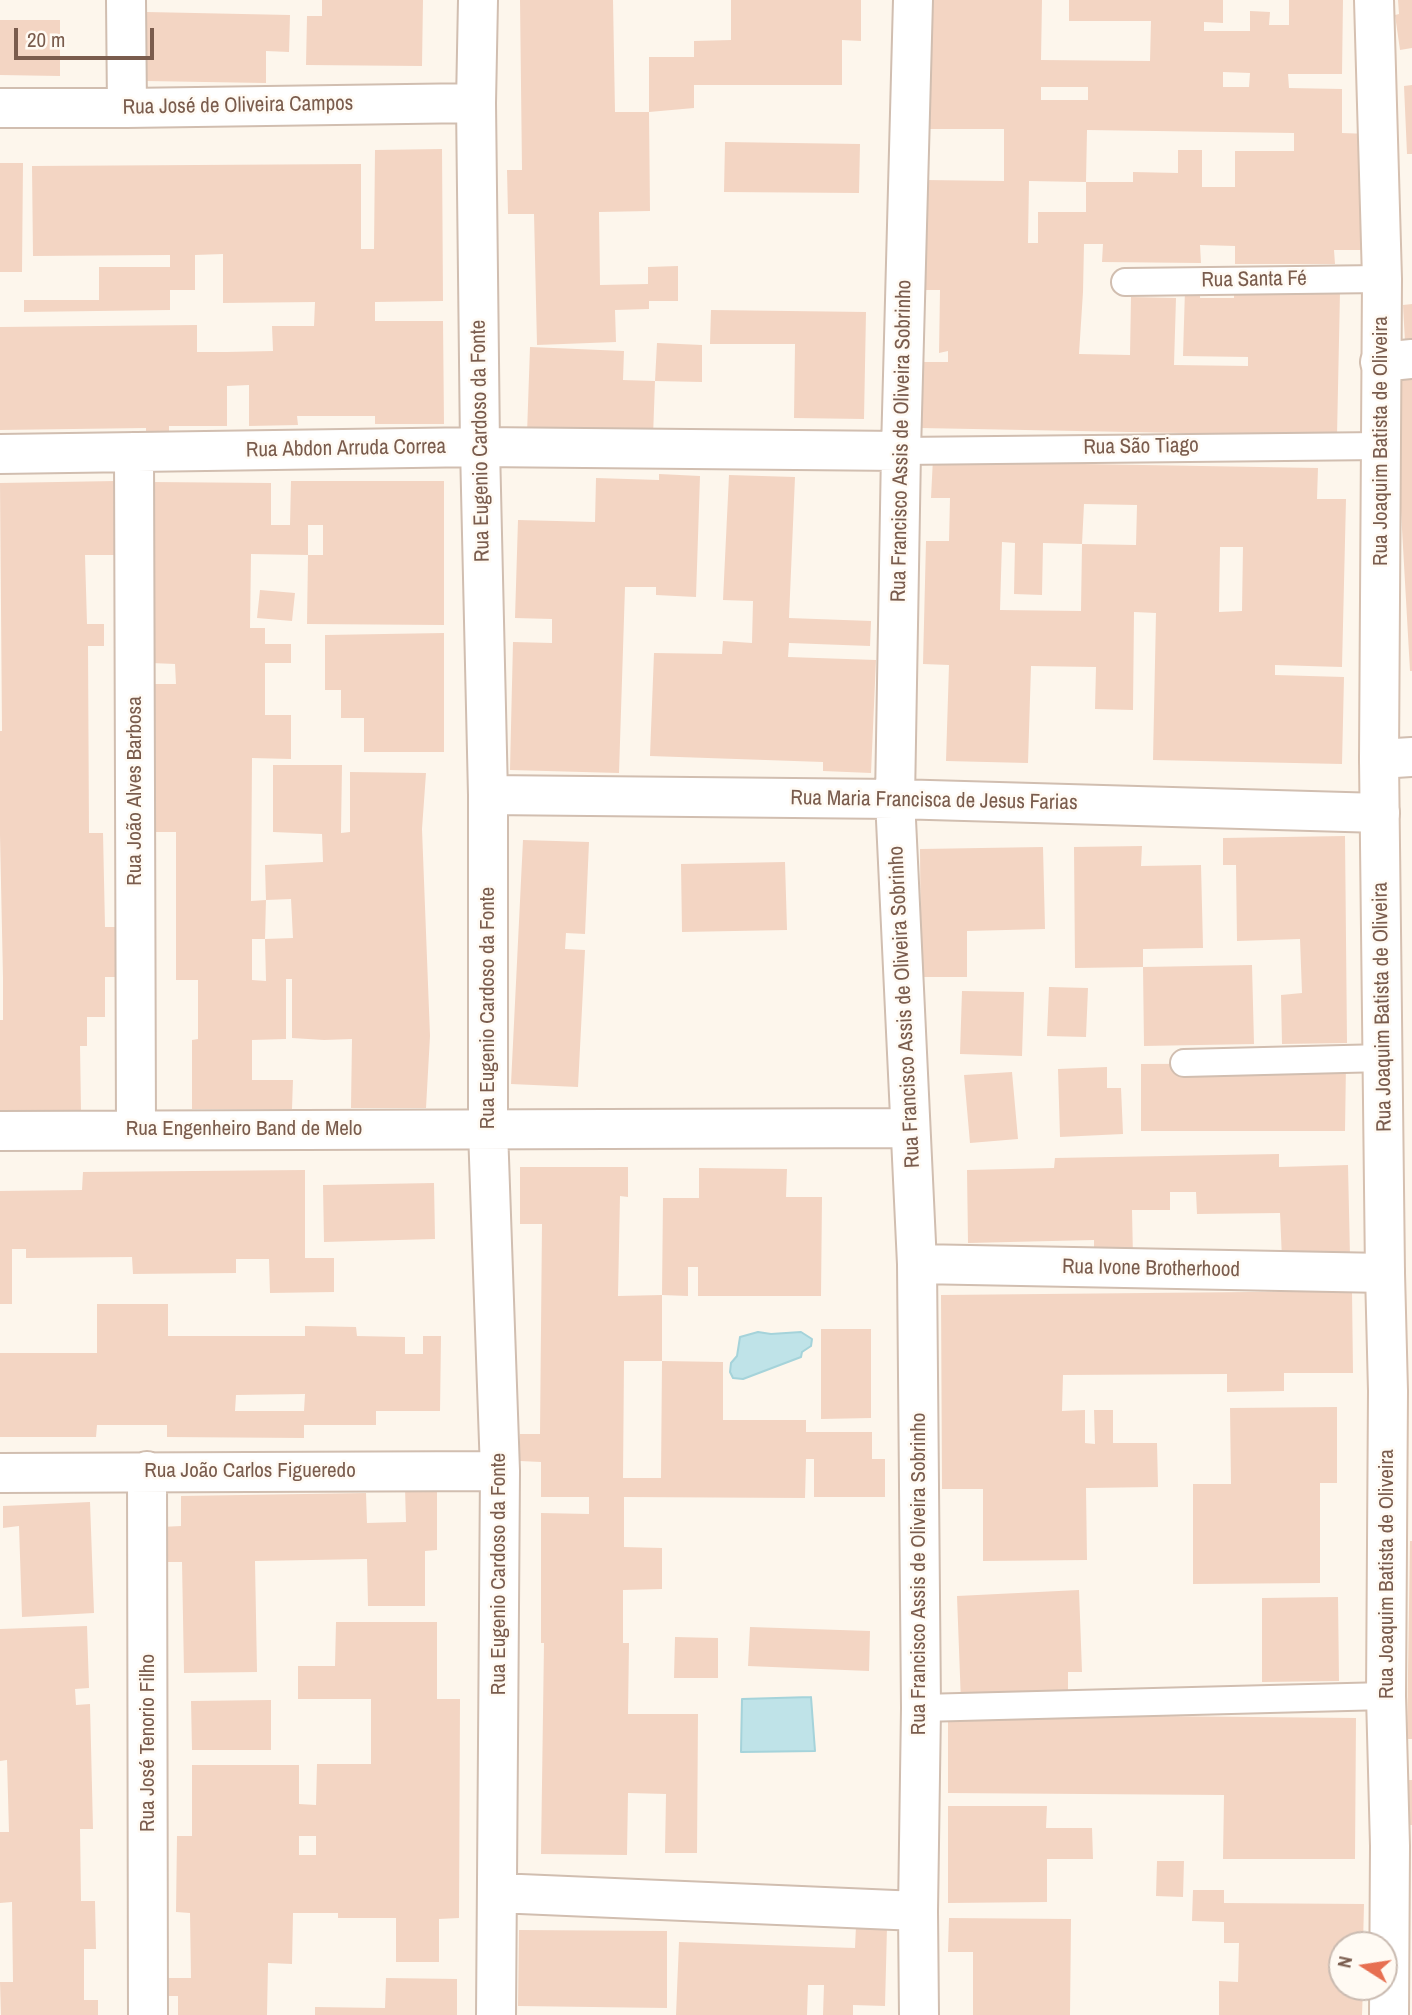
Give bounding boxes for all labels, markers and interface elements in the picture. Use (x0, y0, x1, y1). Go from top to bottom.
scale bar (18, 14, 158, 58)
text: 20 m (27, 25, 65, 54)
street label: Rua José de Oliveira Campos (122, 91, 354, 121)
street label: Rua Santa Fé (1201, 266, 1307, 294)
street label: Rua Francisco Assis de Oliveira Sobrinho (887, 280, 917, 602)
street label: Rua Joaquim Batista de Oliveira (1368, 316, 1394, 566)
street label: Rua Eugenio Cardoso da Fonte (466, 320, 496, 562)
street label: Rua São Tiago (1083, 433, 1199, 461)
street label: Rua Abdon Arruda Correa (246, 435, 446, 463)
street label: Rua João Alves Barbosa (122, 696, 148, 886)
street label: Rua Maria Francisca de Jesus Farias (790, 786, 1078, 816)
street label: Rua Francisco Assis de Oliveira Sobrinho (884, 845, 926, 1169)
street label: Rua Joaquim Batista de Oliveira (1368, 882, 1398, 1132)
street label: Rua Eugenio Cardoso da Fonte (475, 887, 501, 1129)
street label: Rua Engenheiro Band de Melo (126, 1116, 362, 1142)
street label: Rua Ivone Brotherhood (1062, 1255, 1240, 1283)
street label: Rua Francisco Assis de Oliveira Sobrinho (906, 1413, 932, 1735)
street label: Rua Joaquim Batista de Oliveira (1374, 1449, 1400, 1699)
street label: Rua Eugenio Cardoso da Fonte (486, 1453, 512, 1695)
street label: Rua João Carlos Figueredo (144, 1458, 356, 1484)
street label: Rua José Tenorio Filho (135, 1654, 161, 1832)
north arrow (1328, 1931, 1398, 2001)
text: N (1331, 1954, 1358, 1970)

